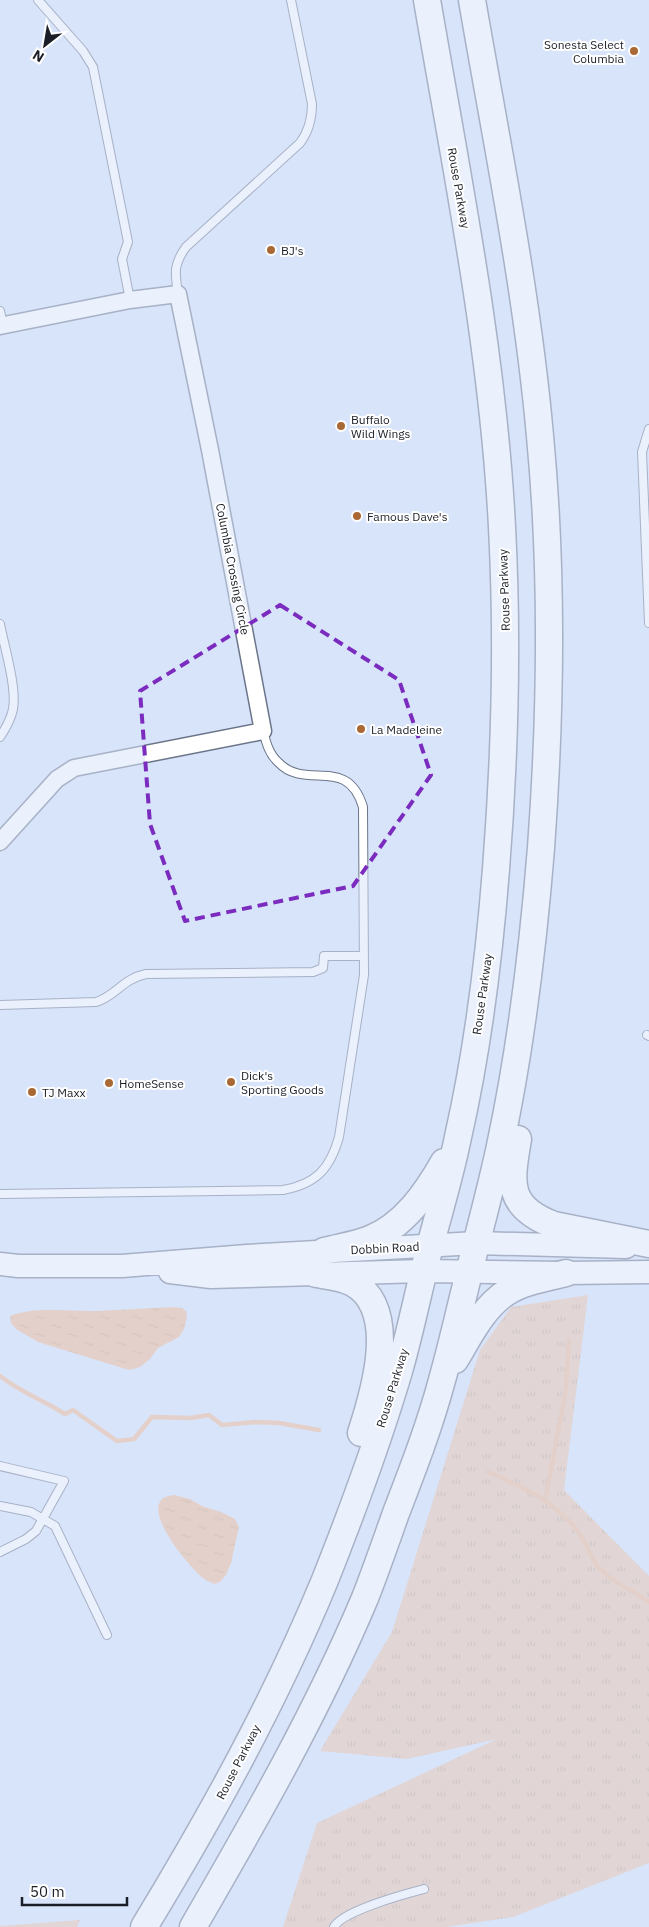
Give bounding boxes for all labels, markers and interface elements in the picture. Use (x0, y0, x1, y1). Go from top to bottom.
north arrow (20, 20, 70, 70)
place label: Sonesta Select Columbia (544, 37, 625, 66)
marker: Sonesta Select Columbia (628, 45, 640, 57)
text: N (29, 46, 47, 66)
street label: Rouse Parkway (444, 146, 474, 230)
place label: BJ's (281, 243, 304, 258)
marker: BJ's (265, 244, 277, 256)
place label: Buffalo Wild Wings (351, 412, 411, 441)
marker: Buffalo Wild Wings (335, 420, 347, 432)
street label: Columbia Crossing Circle (213, 502, 253, 636)
place label: Famous Dave's (367, 509, 448, 524)
marker: Famous Dave's (351, 510, 363, 522)
street label: Rouse Parkway (495, 549, 513, 631)
place label: La Madeleine (371, 722, 443, 737)
marker: La Madeleine (355, 723, 367, 735)
street label: Rouse Parkway (469, 952, 495, 1036)
place label: Dick's Sporting Goods (241, 1068, 324, 1097)
place label: HomeSense (119, 1076, 184, 1091)
marker: Dick's Sporting Goods (225, 1076, 237, 1088)
marker: HomeSense (103, 1077, 115, 1089)
place label: TJ Maxx (42, 1085, 86, 1100)
marker: TJ Maxx (26, 1086, 38, 1098)
street label: Dobbin Road (350, 1239, 420, 1257)
street label: Rouse Parkway (373, 1347, 411, 1429)
street label: Rouse Parkway (213, 1722, 263, 1802)
scale bar (22, 1874, 128, 1906)
text: 50 m (30, 1882, 65, 1901)

